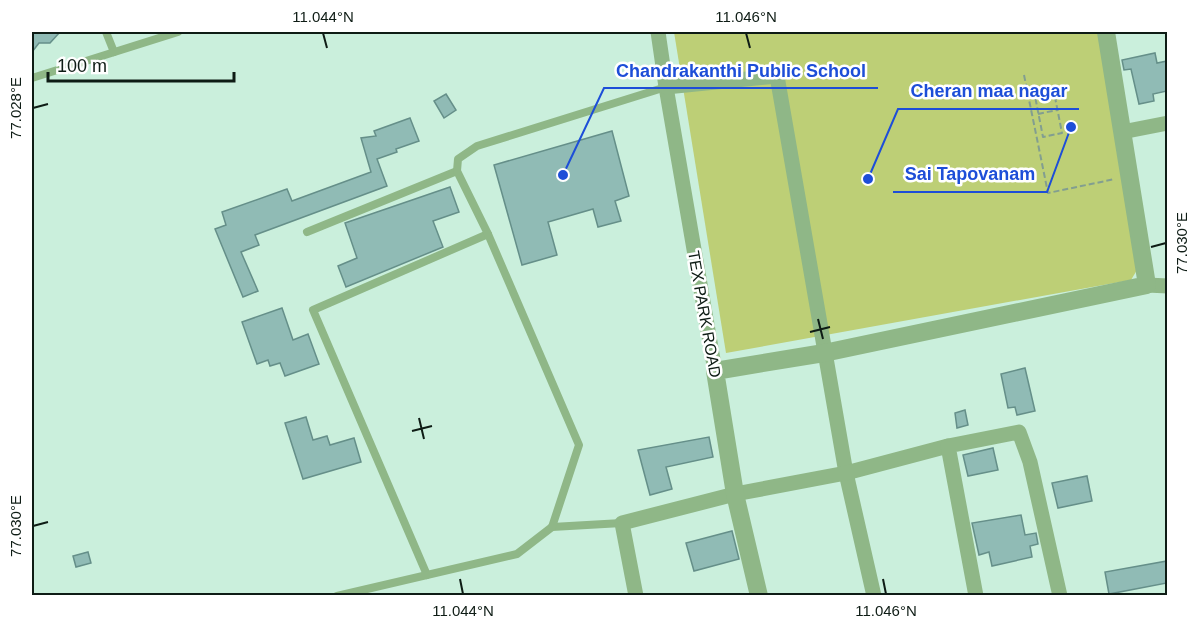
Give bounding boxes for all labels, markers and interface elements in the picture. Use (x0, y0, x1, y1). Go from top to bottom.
text: 11.044°N (292, 8, 354, 25)
text: 11.046°N (715, 8, 777, 25)
scale bar (48, 45, 234, 83)
callout: Chandrakanthi Public School (604, 52, 878, 88)
text: 100 m (57, 56, 107, 76)
text: Chandrakanthi Public School (616, 61, 866, 81)
callout: Cheran maa nagar (898, 73, 1079, 109)
text: 77.028°E (7, 77, 24, 139)
text: Cheran maa nagar (910, 81, 1068, 101)
callout: Sai Tapovanam (893, 156, 1047, 192)
text: Sai Tapovanam (905, 164, 1035, 184)
text: 77.030°E (1173, 212, 1190, 274)
street label: TEX PARK ROAD (685, 249, 724, 379)
text: 77.030°E (7, 495, 24, 557)
text: 11.044°N (432, 602, 494, 619)
text: 11.046°N (855, 602, 917, 619)

